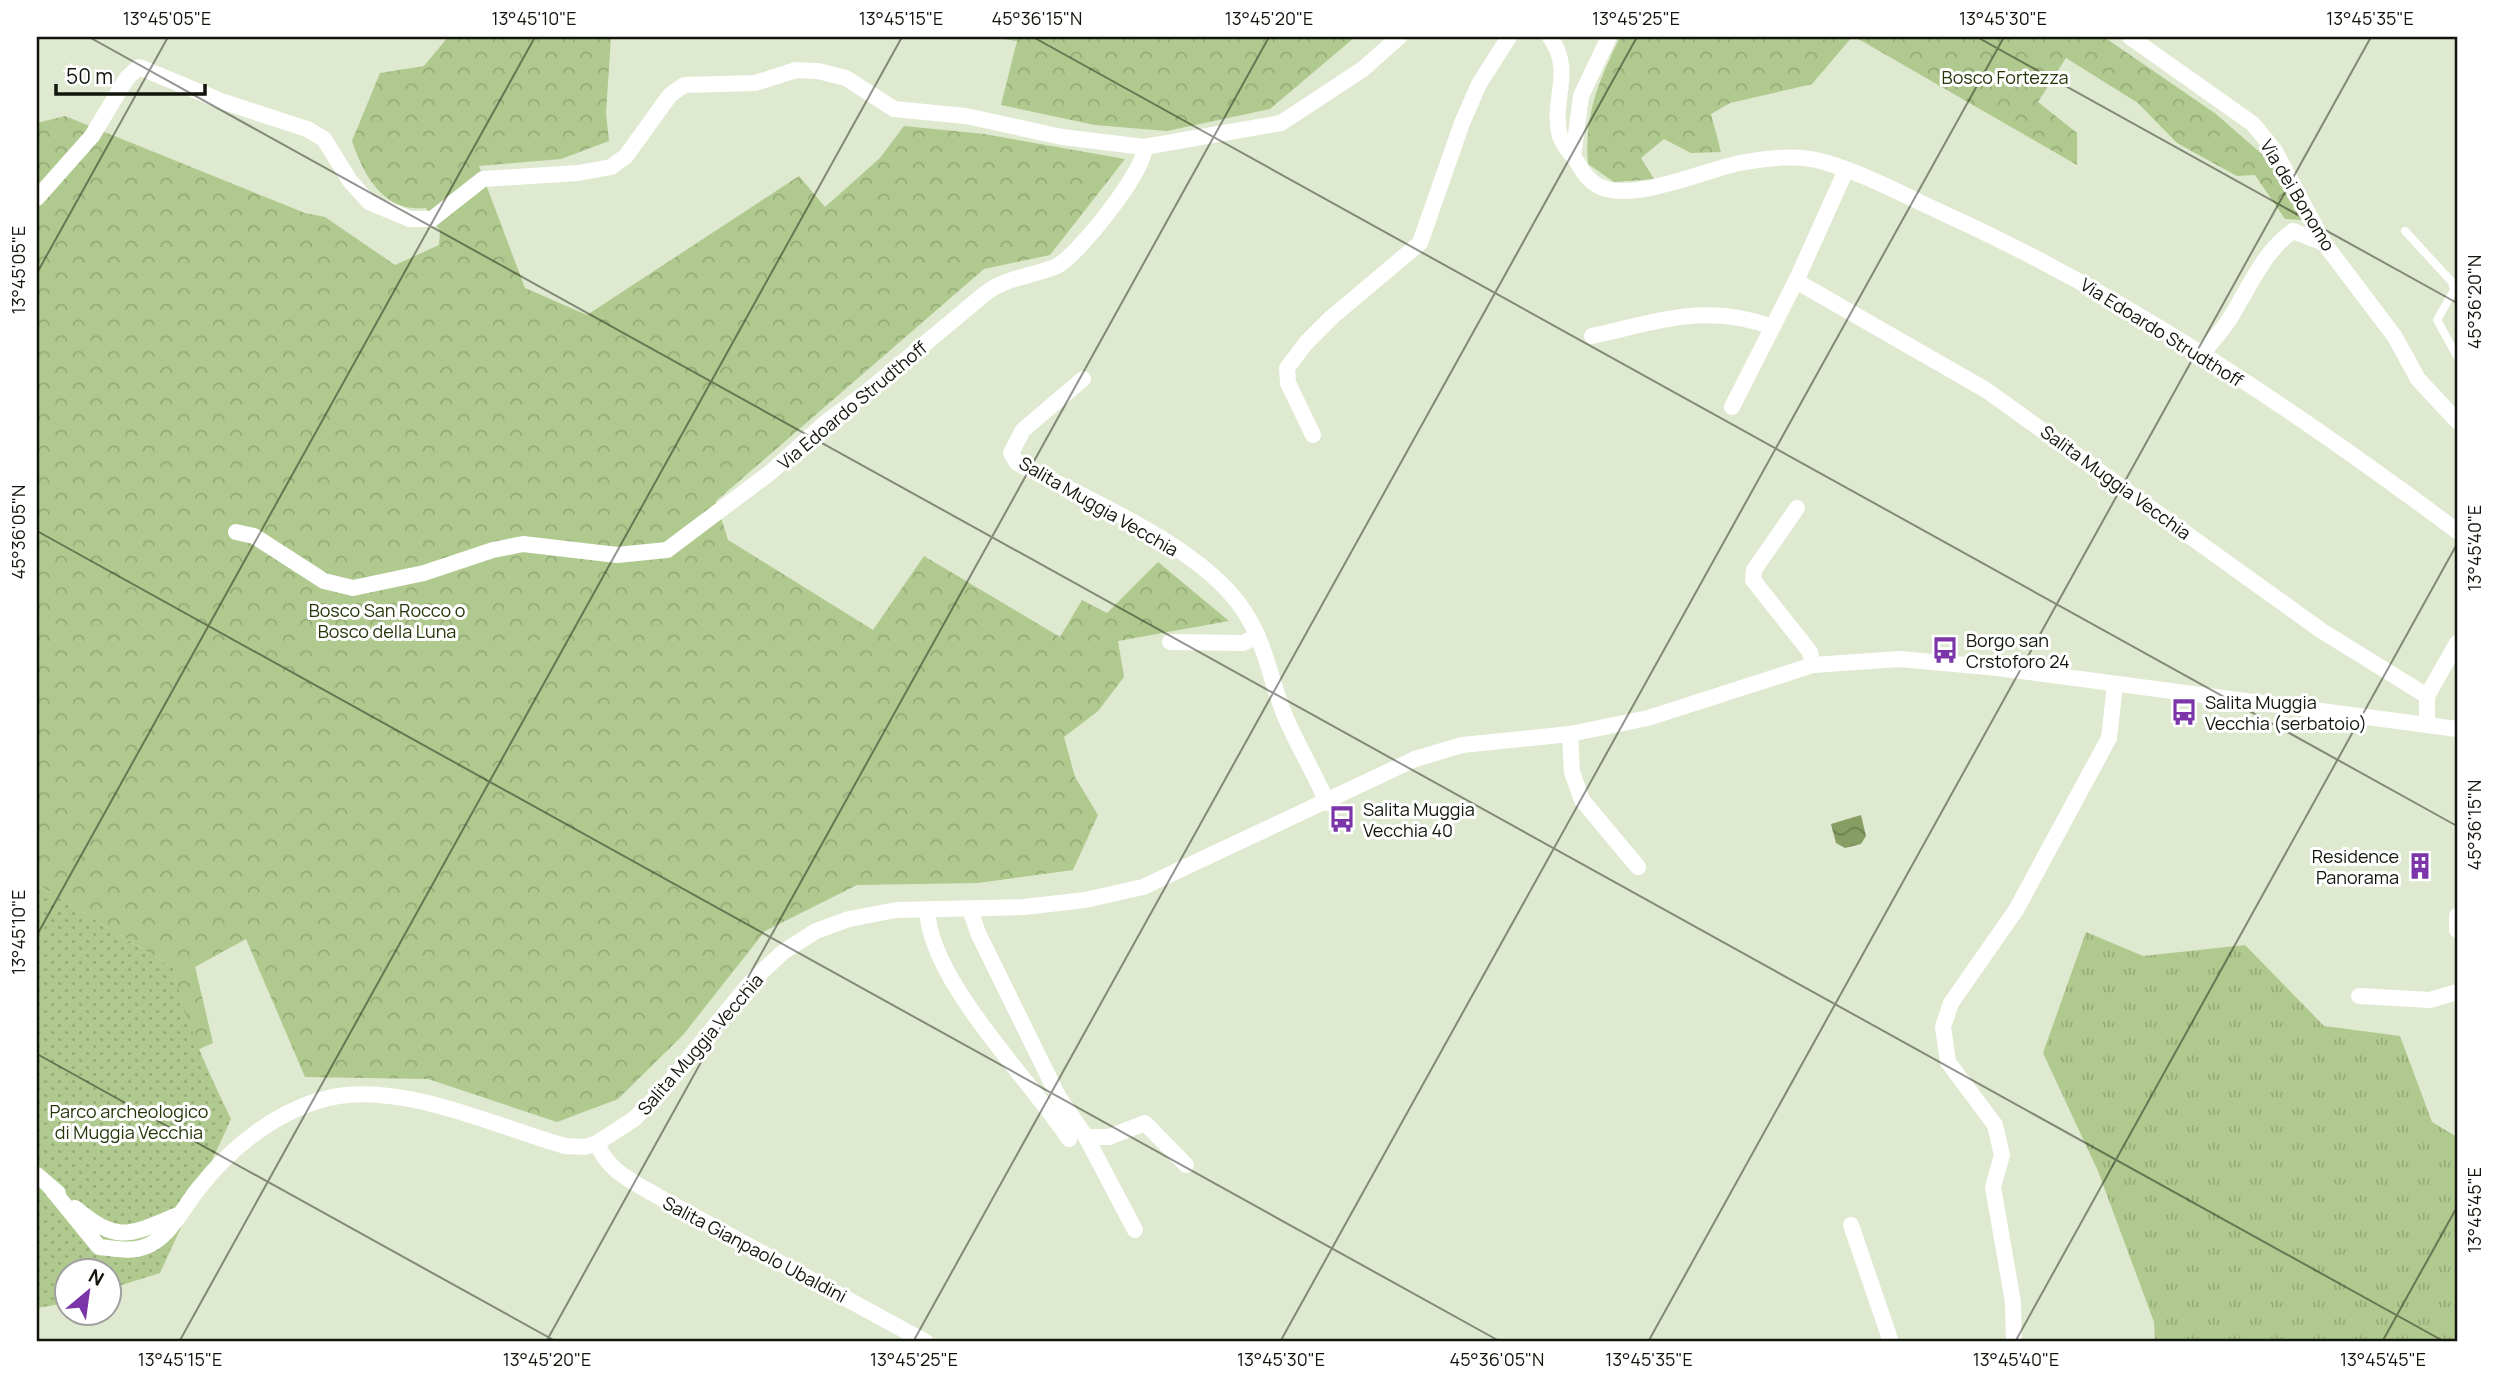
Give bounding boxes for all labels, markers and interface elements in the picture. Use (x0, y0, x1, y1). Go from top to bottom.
text: 13°45'05"E (123, 6, 211, 30)
text: 13°45'10"E (491, 6, 577, 30)
text: 13°45'15"E (859, 6, 943, 30)
text: 45°36'15"N (992, 6, 1082, 30)
text: 13°45'20"E (1225, 6, 1313, 30)
text: 13°45'25"E (1592, 6, 1680, 30)
text: 13°45'30"E (1959, 6, 2047, 30)
text: 13°45'35"E (2326, 6, 2414, 30)
scale bar (56, 52, 205, 96)
text: 50 m (66, 62, 113, 90)
park label: Bosco Fortezza (1942, 65, 2068, 89)
street label: Via dei Bonomo (2255, 135, 2341, 255)
text: 13°45'05"E (6, 226, 30, 314)
text: 45°36'20"N (2462, 255, 2486, 349)
street label: Via Edoardo Strudthoff (2076, 272, 2248, 392)
street label: Via Edoardo Strudthoff (772, 335, 932, 475)
street label: Salita Muggia Vecchia (2036, 419, 2196, 545)
street label: Salita Muggia Vecchia (1015, 451, 1183, 561)
text: 45°36'05"N (6, 485, 30, 579)
text: 13°45'40"E (2462, 505, 2486, 591)
park label: Bosco San Rocco o Bosco della Luna (309, 598, 465, 643)
place label: Borgo san Crstoforo 24 (1966, 628, 2070, 673)
bus stop icon: Borgo san Crstoforo 24 (1930, 635, 1960, 665)
place label: Salita Muggia Vecchia (serbatoio) (2205, 690, 2367, 735)
bus stop icon: Salita Muggia Vecchia (serbatoio) (2169, 697, 2199, 727)
text: 45°36'15"N (2462, 780, 2486, 870)
place label: Salita Muggia Vecchia 40 (1363, 797, 1475, 842)
bus stop icon: Salita Muggia Vecchia 40 (1327, 804, 1357, 834)
place label: Residence Panorama (2312, 844, 2399, 889)
building icon: Residence Panorama (2405, 851, 2435, 881)
text: 13°45'10"E (6, 889, 30, 975)
street label: Salita Muggia Vecchia (632, 968, 768, 1120)
park label: Parco archeologico di Muggia Vecchia (50, 1099, 208, 1144)
text: 13°45'45"E (2462, 1167, 2486, 1253)
street label: Salita Gianpaolo Ubaldini (659, 1190, 851, 1308)
north arrow (52, 1256, 122, 1326)
text: N (84, 1262, 109, 1292)
text: 13°45'15"E (138, 1347, 222, 1371)
text: 13°45'20"E (503, 1347, 591, 1371)
text: 13°45'25"E (870, 1347, 958, 1371)
text: 13°45'30"E (1237, 1347, 1325, 1371)
text: 45°36'05"N (1450, 1347, 1544, 1371)
text: 13°45'35"E (1605, 1347, 1693, 1371)
text: 13°45'40"E (1973, 1347, 2059, 1371)
text: 13°45'45"E (2340, 1347, 2426, 1371)

